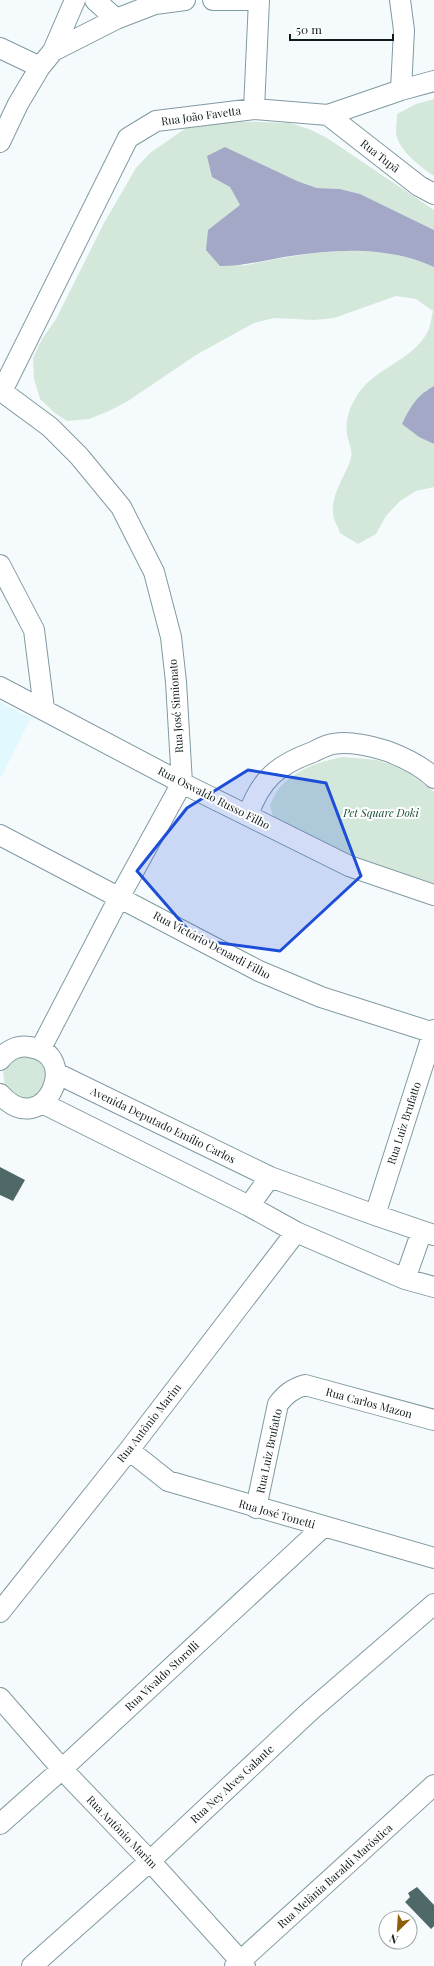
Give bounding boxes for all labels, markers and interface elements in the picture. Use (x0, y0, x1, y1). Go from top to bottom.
scale bar (290, 16, 393, 42)
text: 50 m (296, 21, 322, 37)
street label: Rua João Favetta (160, 102, 242, 129)
street label: Rua Tupã (358, 136, 403, 176)
street label: Rua José Simionato (165, 658, 186, 754)
street label: Rua Oswaldo Russo Filho (156, 763, 273, 832)
park label: Pet Square Doki (342, 805, 419, 820)
street label: Rua Victório Denardi Filho (151, 907, 274, 982)
street label: Rua Luiz Brufatto (383, 1080, 424, 1166)
street label: Avenida Deputado Emílio Carlos (87, 1082, 238, 1166)
street label: Rua Antônio Marim (113, 1380, 184, 1465)
street label: Rua Carlos Mazon (324, 1384, 414, 1421)
street label: Rua Luiz Brufatto (252, 1407, 285, 1495)
street label: Rua José Tonetti (237, 1495, 317, 1532)
street label: Rua Vivaldo Storolli (121, 1637, 202, 1714)
street label: Rua Ney Alves Galante (187, 1741, 277, 1826)
street label: Rua Antônio Marim (84, 1792, 161, 1872)
street label: Rua Melânia Baraldi Maróstica (274, 1820, 396, 1931)
north arrow (378, 1910, 418, 1950)
text: N (387, 1931, 400, 1948)

